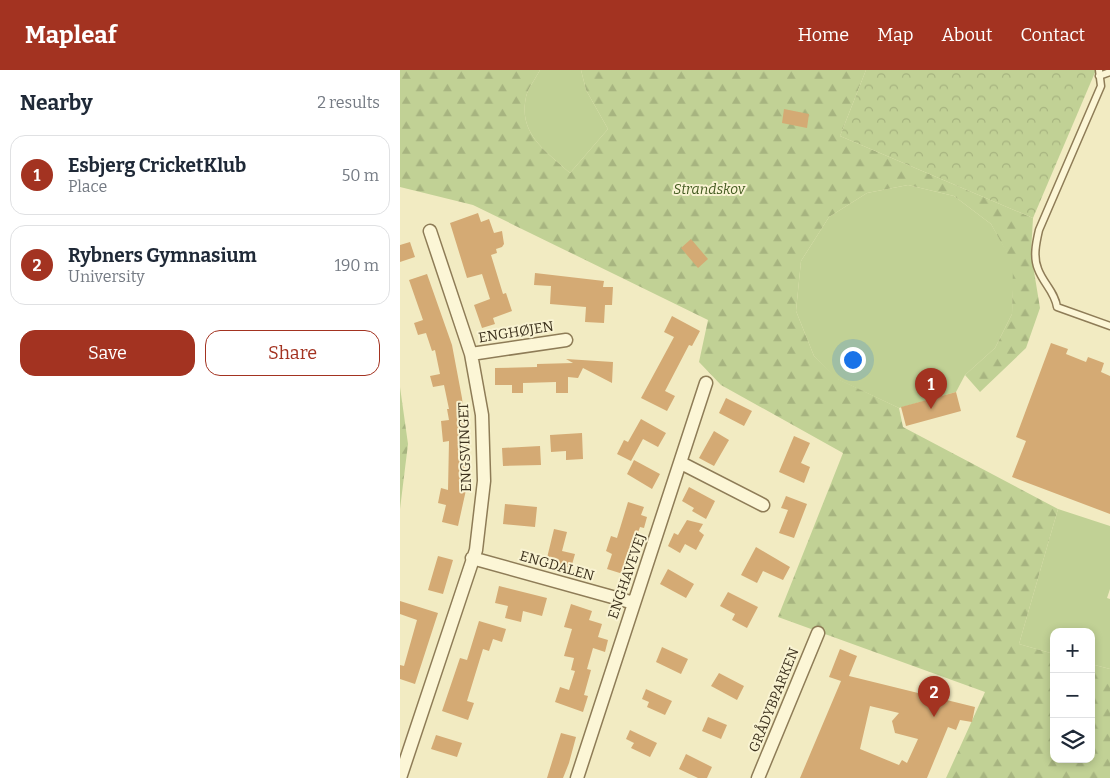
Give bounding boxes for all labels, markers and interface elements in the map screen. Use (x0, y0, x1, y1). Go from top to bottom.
text: Mapleaf (25, 21, 117, 49)
text: Home (798, 24, 849, 46)
text: Map (877, 24, 913, 46)
text: About (941, 24, 992, 46)
text: Contact (1020, 24, 1085, 46)
text: Nearby (20, 90, 93, 116)
text: 2 results (317, 93, 380, 112)
text: Esbjerg CricketKlub (68, 154, 246, 177)
text: 1 (34, 166, 40, 185)
text: 50 m (342, 166, 379, 185)
text: Place (68, 177, 107, 196)
park label: Strandskov (673, 181, 746, 198)
text: Rybners Gymnasium (68, 244, 257, 267)
text: 2 (32, 256, 42, 275)
text: 190 m (334, 256, 379, 275)
text: University (68, 267, 145, 286)
street label: ENGHØJEN (477, 318, 555, 346)
button: Save (20, 330, 195, 376)
button: Share (205, 330, 380, 376)
your location (840, 347, 866, 373)
pin: 1 (915, 368, 947, 409)
street label: ENGSVINGET (455, 402, 475, 492)
street label: ENGHAVEVEJ (604, 530, 650, 621)
street label: ENGDALEN (518, 547, 596, 585)
map controls (1050, 628, 1095, 763)
button: + (1050, 628, 1095, 673)
street label: GRÅDYBPARKEN (744, 645, 803, 755)
button: − (1050, 673, 1095, 718)
pin: 2 (918, 676, 950, 717)
button: layers (1050, 718, 1095, 763)

